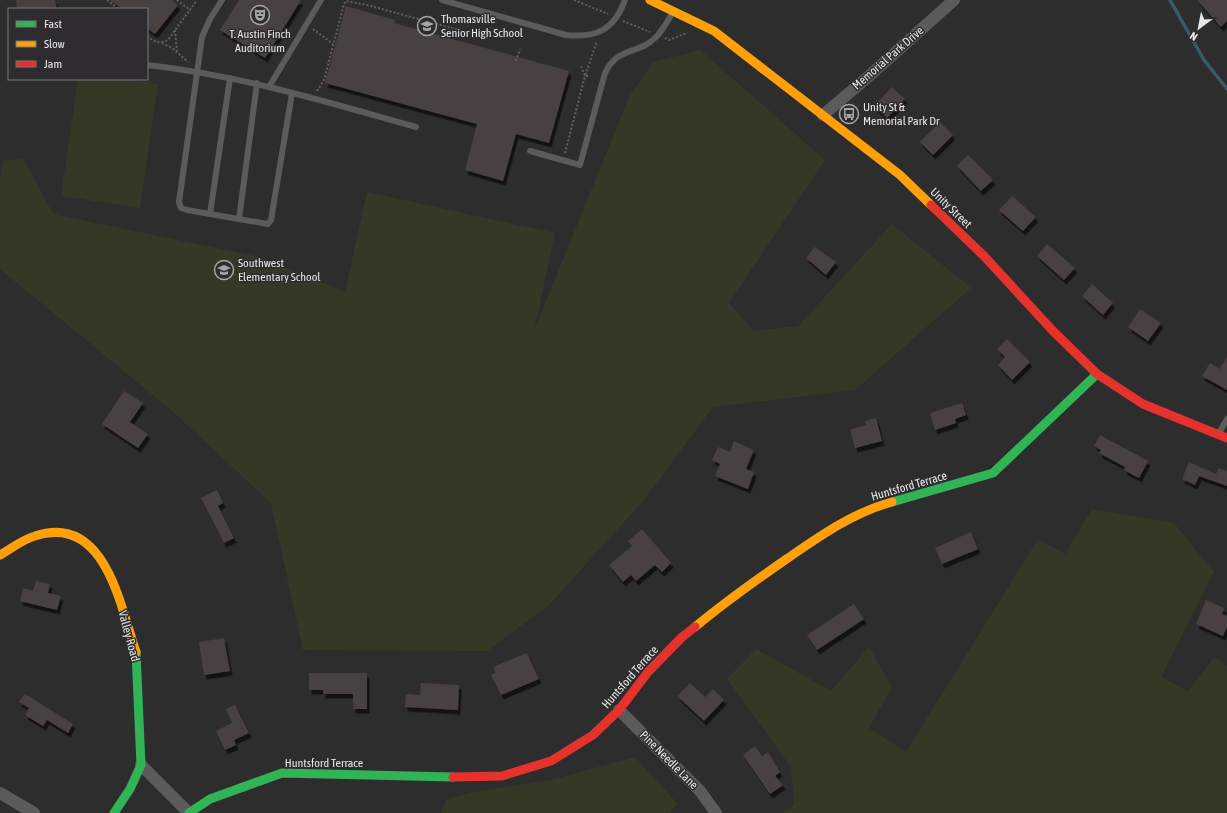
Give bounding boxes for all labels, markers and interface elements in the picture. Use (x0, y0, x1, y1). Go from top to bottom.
theatre icon: T. Austin Finch Auditorium (249, 4, 271, 26)
legend (8, 8, 148, 80)
north arrow (1179, 8, 1219, 48)
place label: Thomasville Senior High School (441, 12, 524, 40)
school or university icon: Thomasville Senior High School (416, 15, 438, 37)
text: Fast (44, 17, 62, 31)
street label: Memorial Park Drive (850, 23, 926, 93)
place label: T. Austin Finch Auditorium (229, 27, 291, 55)
text: N (1188, 30, 1200, 43)
text: Slow (44, 37, 65, 51)
text: Jam (44, 57, 62, 71)
place label: Unity St & Memorial Park Dr (863, 100, 940, 128)
bus stop icon: Unity St & Memorial Park Dr (838, 103, 860, 125)
street label: Unity Street (927, 185, 975, 231)
place label: Southwest Elementary School (238, 256, 321, 284)
school or university icon: Southwest Elementary School (213, 259, 235, 281)
street label: Huntsford Terrace (869, 468, 949, 504)
street label: Valley Road (115, 609, 143, 663)
street label: Huntsford Terrace (599, 643, 661, 711)
street label: Pine Needle Lane (637, 728, 701, 792)
street label: Huntsford Terrace (285, 756, 363, 770)

